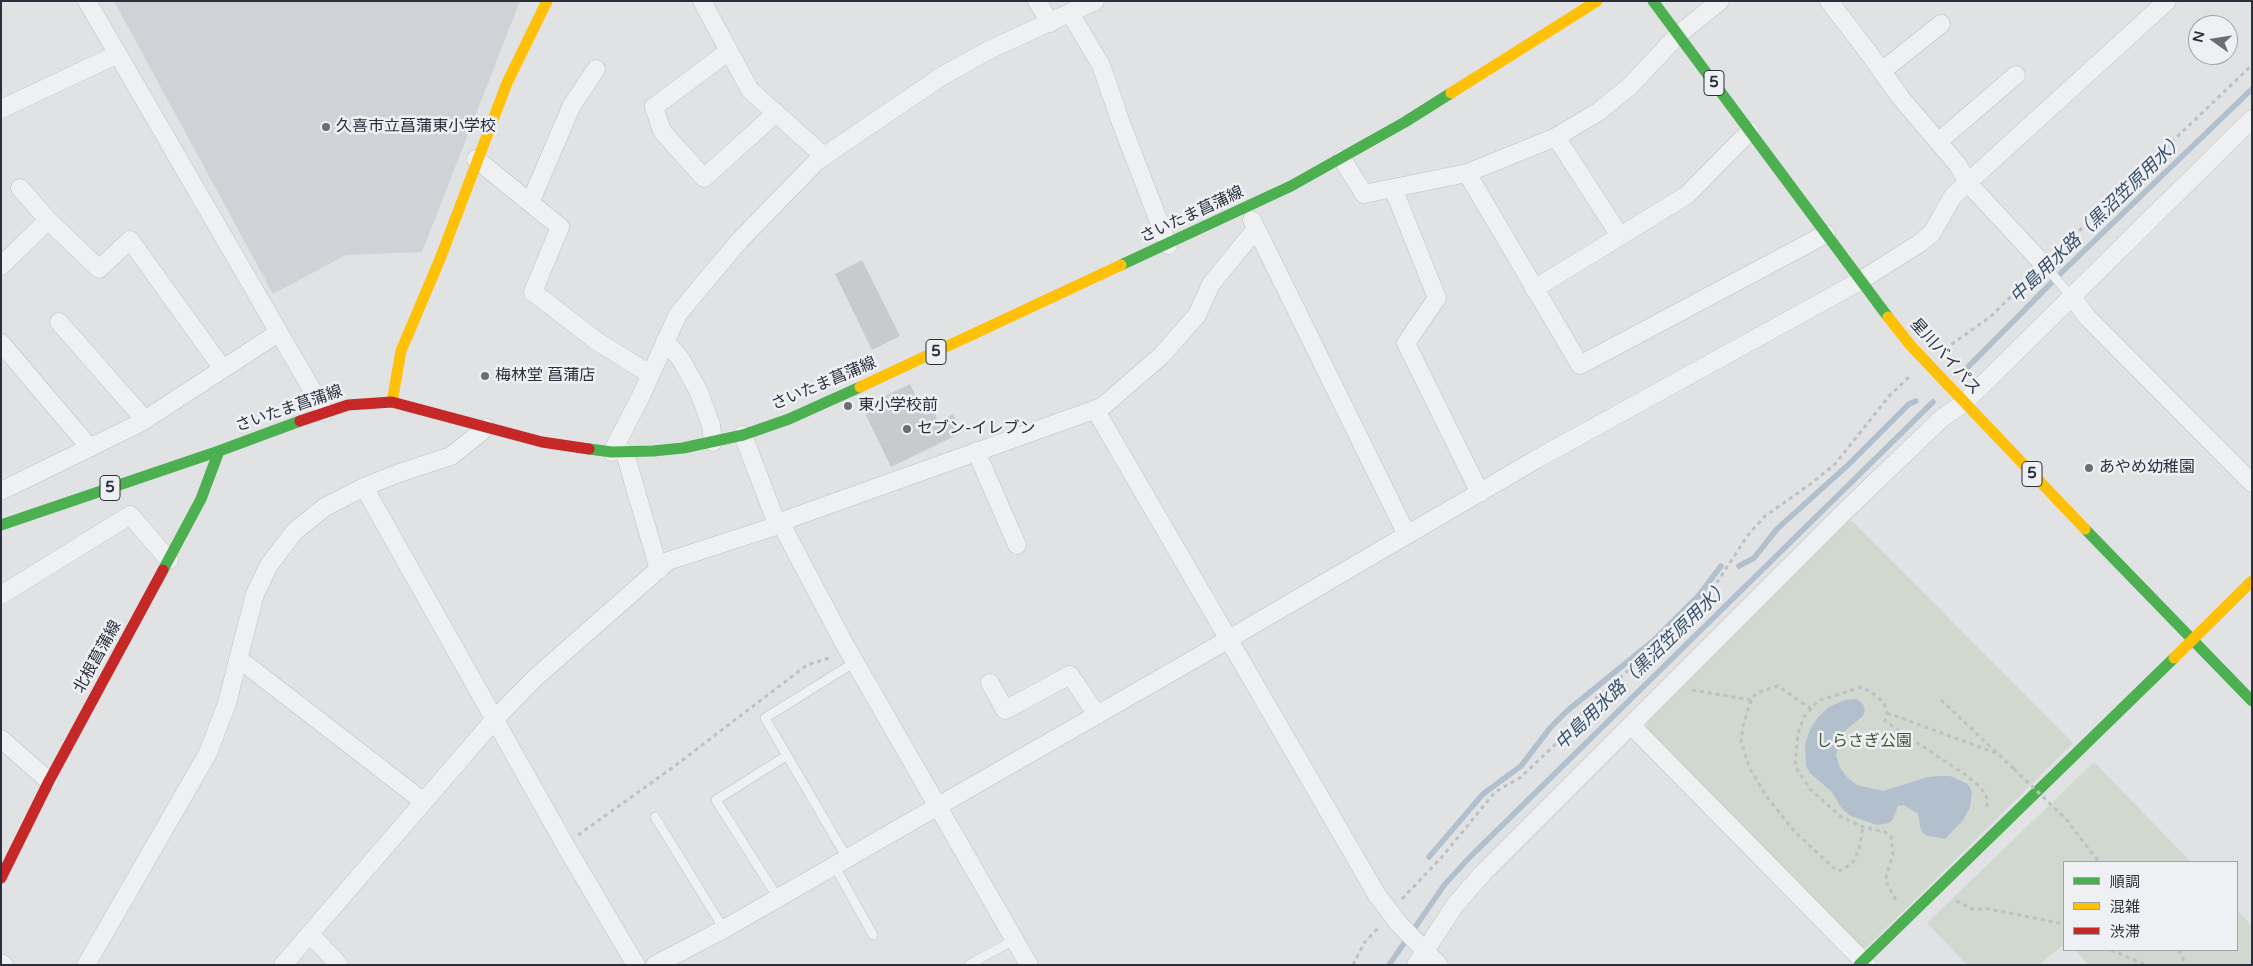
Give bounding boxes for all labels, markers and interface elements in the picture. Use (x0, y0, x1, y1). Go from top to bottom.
north arrow (2188, 15, 2238, 65)
text: N (2189, 29, 2208, 44)
road number: 5 (1704, 70, 1724, 96)
place label: 久喜市立菖蒲東小学校 (336, 117, 496, 137)
marker: 久喜市立菖蒲東小学校 (320, 121, 332, 133)
water label: 中島用水路（黒沼笠原用水） (2006, 130, 2190, 308)
street label: さいたま菖蒲線 (1137, 183, 1247, 247)
street label: 星川バイパス (1906, 315, 1984, 399)
road number: 5 (926, 340, 946, 364)
street label: さいたま菖蒲線 (769, 353, 879, 415)
place label: 梅林堂 菖蒲店 (495, 366, 595, 386)
marker: 梅林堂 菖蒲店 (479, 370, 491, 382)
street label: さいたま菖蒲線 (233, 382, 345, 436)
place label: 東小学校前 (858, 396, 938, 416)
marker: 東小学校前 (842, 400, 854, 412)
place label: セブン-イレブン (917, 419, 1036, 439)
marker: セブン-イレブン (901, 423, 913, 435)
place label: あやめ幼稚園 (2099, 458, 2195, 478)
road number: 5 (2022, 462, 2042, 486)
marker: あやめ幼稚園 (2083, 462, 2095, 474)
road number: 5 (100, 476, 120, 500)
water label: 中島用水路（黒沼笠原用水） (1551, 577, 1735, 755)
street label: 北根菖蒲線 (70, 617, 126, 697)
park label: しらさぎ公園 (1816, 732, 1912, 752)
legend (2063, 861, 2238, 951)
text: 順調 (2110, 873, 2140, 891)
text: 混雑 (2110, 898, 2140, 916)
text: 渋滞 (2110, 923, 2140, 941)

